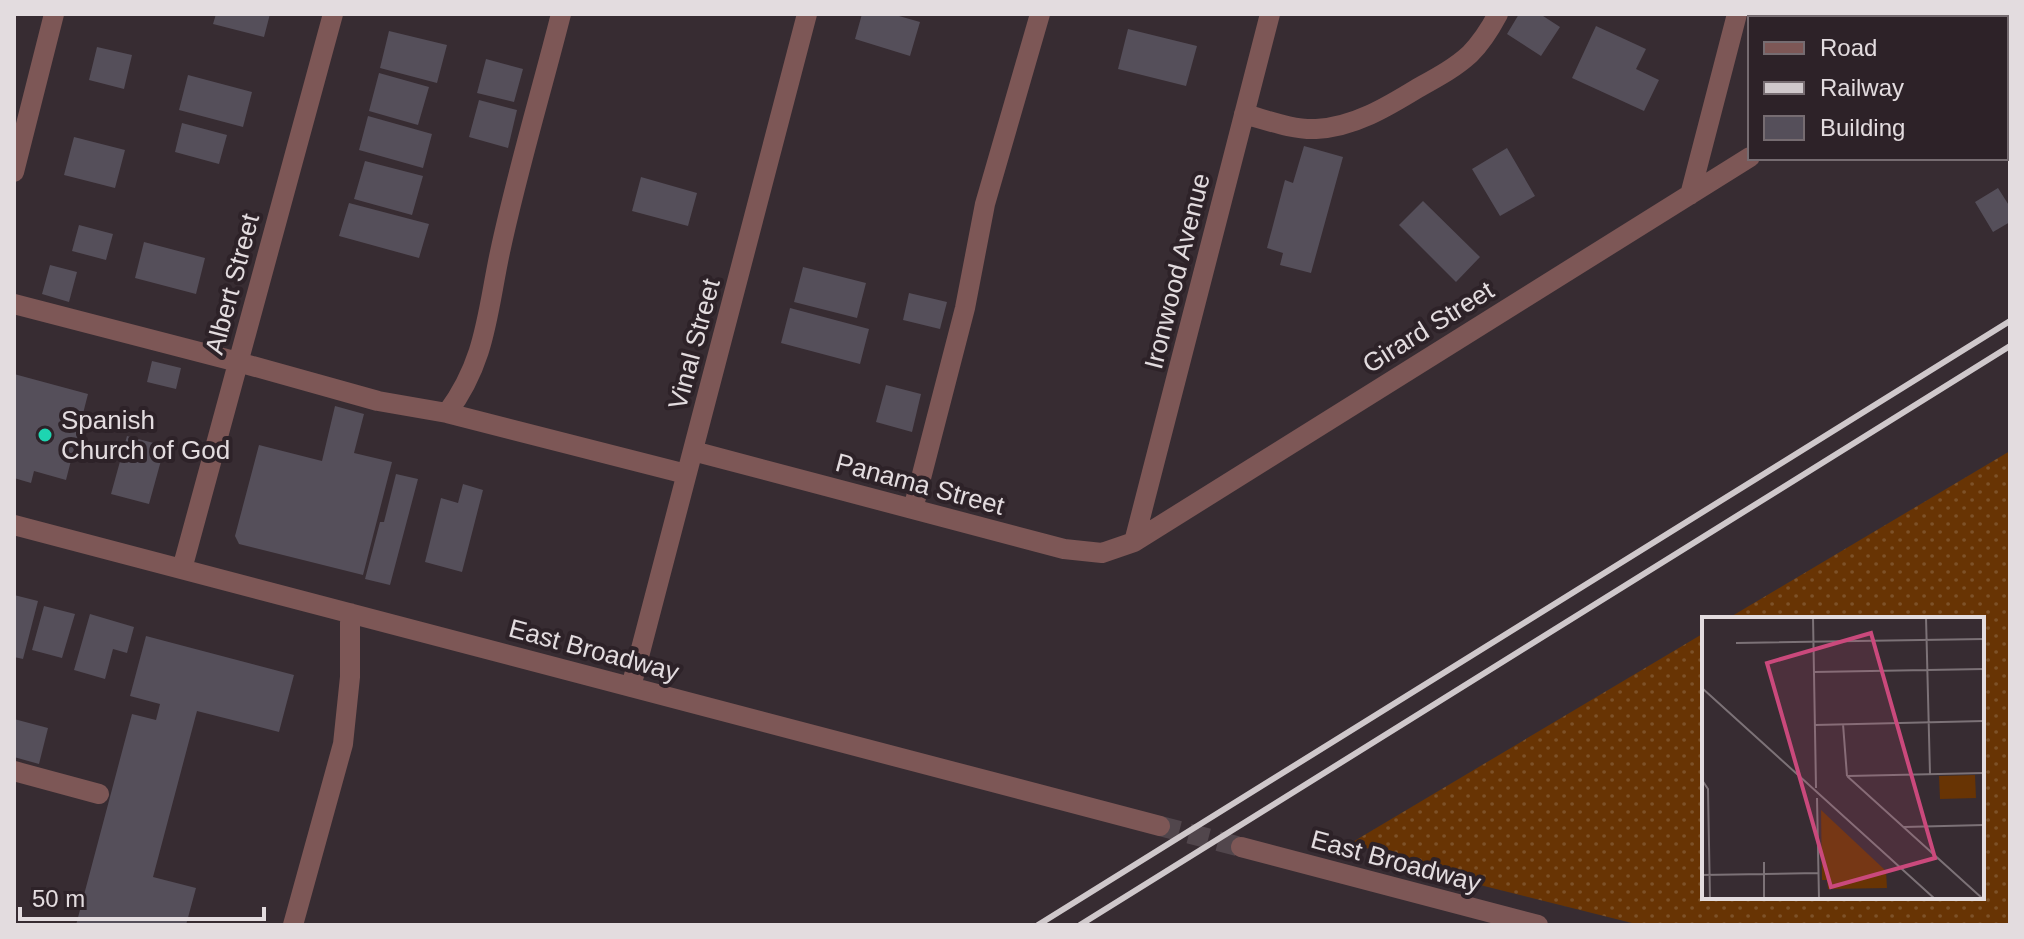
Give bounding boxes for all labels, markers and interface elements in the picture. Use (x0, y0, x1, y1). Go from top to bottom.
legend (1748, 16, 2008, 160)
text: Road (1820, 34, 1877, 61)
text: Railway (1820, 74, 1904, 101)
text: Building (1820, 114, 1905, 141)
street label: Ironwood Avenue (1138, 170, 1216, 372)
street label: Albert Street (199, 210, 265, 358)
street label: Girard Street (1357, 274, 1500, 379)
street label: Vinal Street (662, 275, 726, 413)
place label: Spanish Church of God (61, 405, 230, 465)
marker: Spanish Church of God (36, 426, 54, 444)
street label: Panama Street (832, 447, 1008, 521)
street label: East Broadway (506, 613, 682, 687)
inset map (1702, 617, 1984, 899)
street label: East Broadway (1308, 824, 1484, 898)
scale bar (20, 871, 264, 921)
text: 50 m (32, 885, 85, 912)

